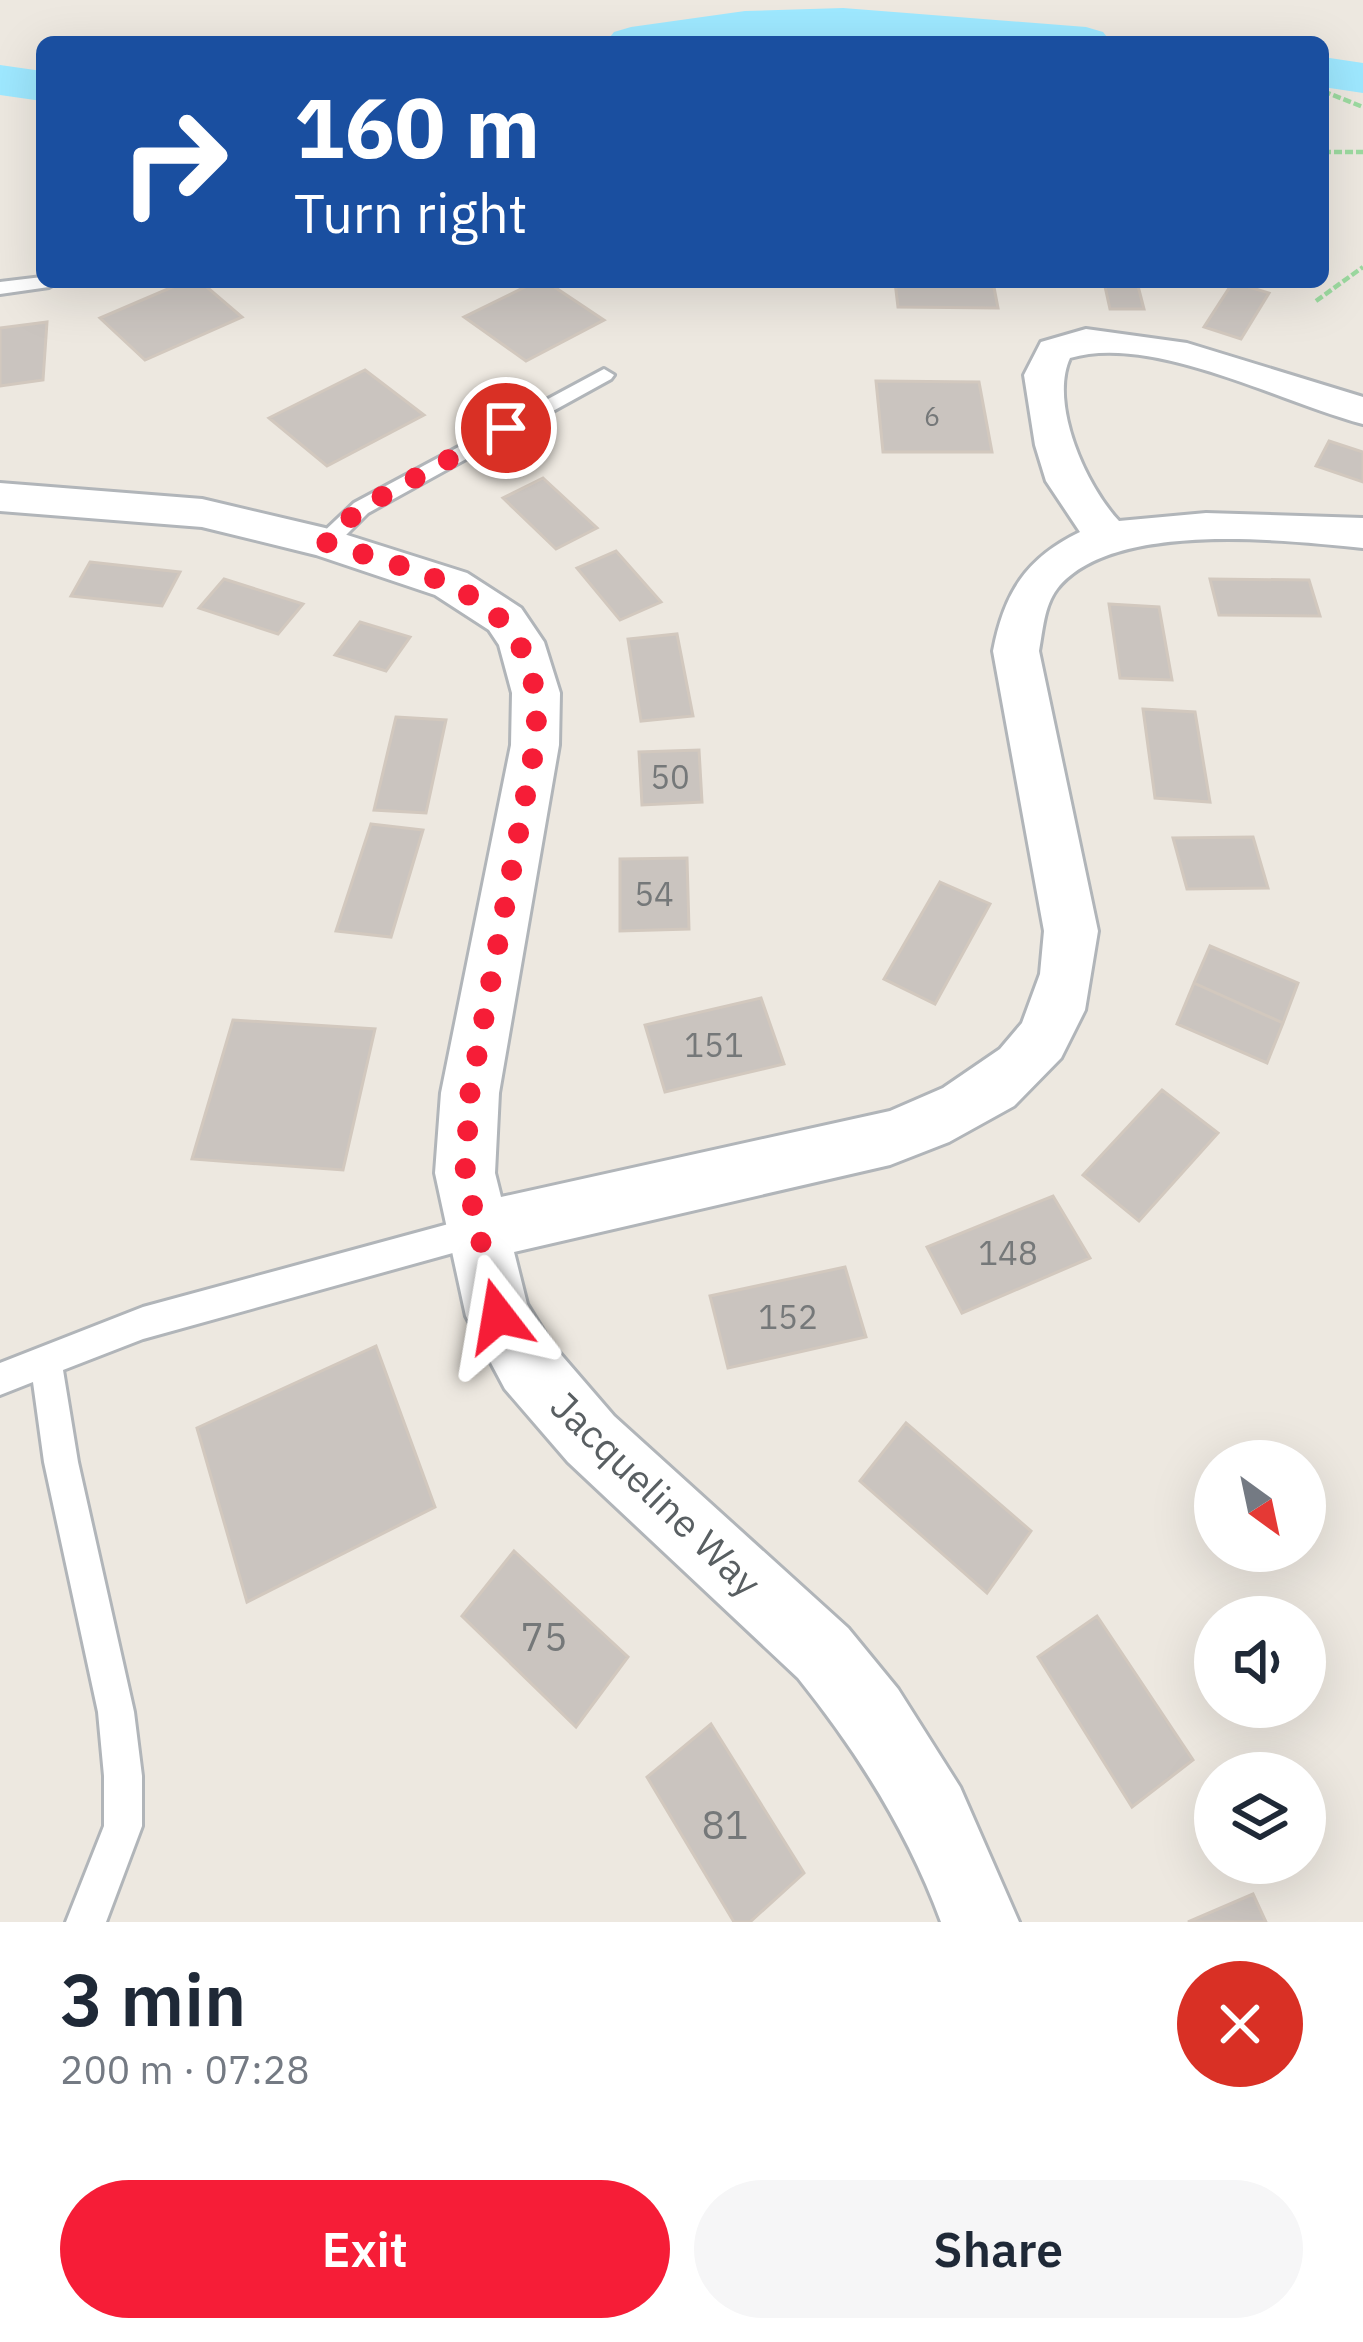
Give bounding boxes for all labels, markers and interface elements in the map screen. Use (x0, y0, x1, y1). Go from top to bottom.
text: 160 m (294, 72, 540, 181)
icon: right (96, 84, 252, 240)
text: Turn right (294, 178, 528, 248)
pin (455, 377, 557, 479)
icon: arrive (473, 395, 539, 461)
house number: 6 (924, 398, 940, 433)
house number: 50 (650, 755, 690, 798)
house number: 54 (634, 872, 674, 915)
house number: 151 (684, 1023, 744, 1066)
house number: 148 (978, 1231, 1038, 1274)
position arrow (435, 1253, 561, 1379)
house number: 152 (758, 1295, 818, 1338)
street label: Jacqueline Way (540, 1380, 773, 1607)
north arrow (1194, 1440, 1326, 1572)
map controls (1194, 1440, 1326, 1884)
button: sound (1194, 1596, 1326, 1728)
house number: 75 (521, 1611, 567, 1662)
button: layers (1194, 1752, 1326, 1884)
house number: 81 (702, 1799, 748, 1850)
text: 3 min (60, 1952, 246, 2046)
button: close (1177, 1961, 1303, 2087)
text: 200 m · 07:28 (60, 2044, 310, 2095)
button: Exit (60, 2180, 670, 2318)
button: Share (694, 2180, 1303, 2318)

